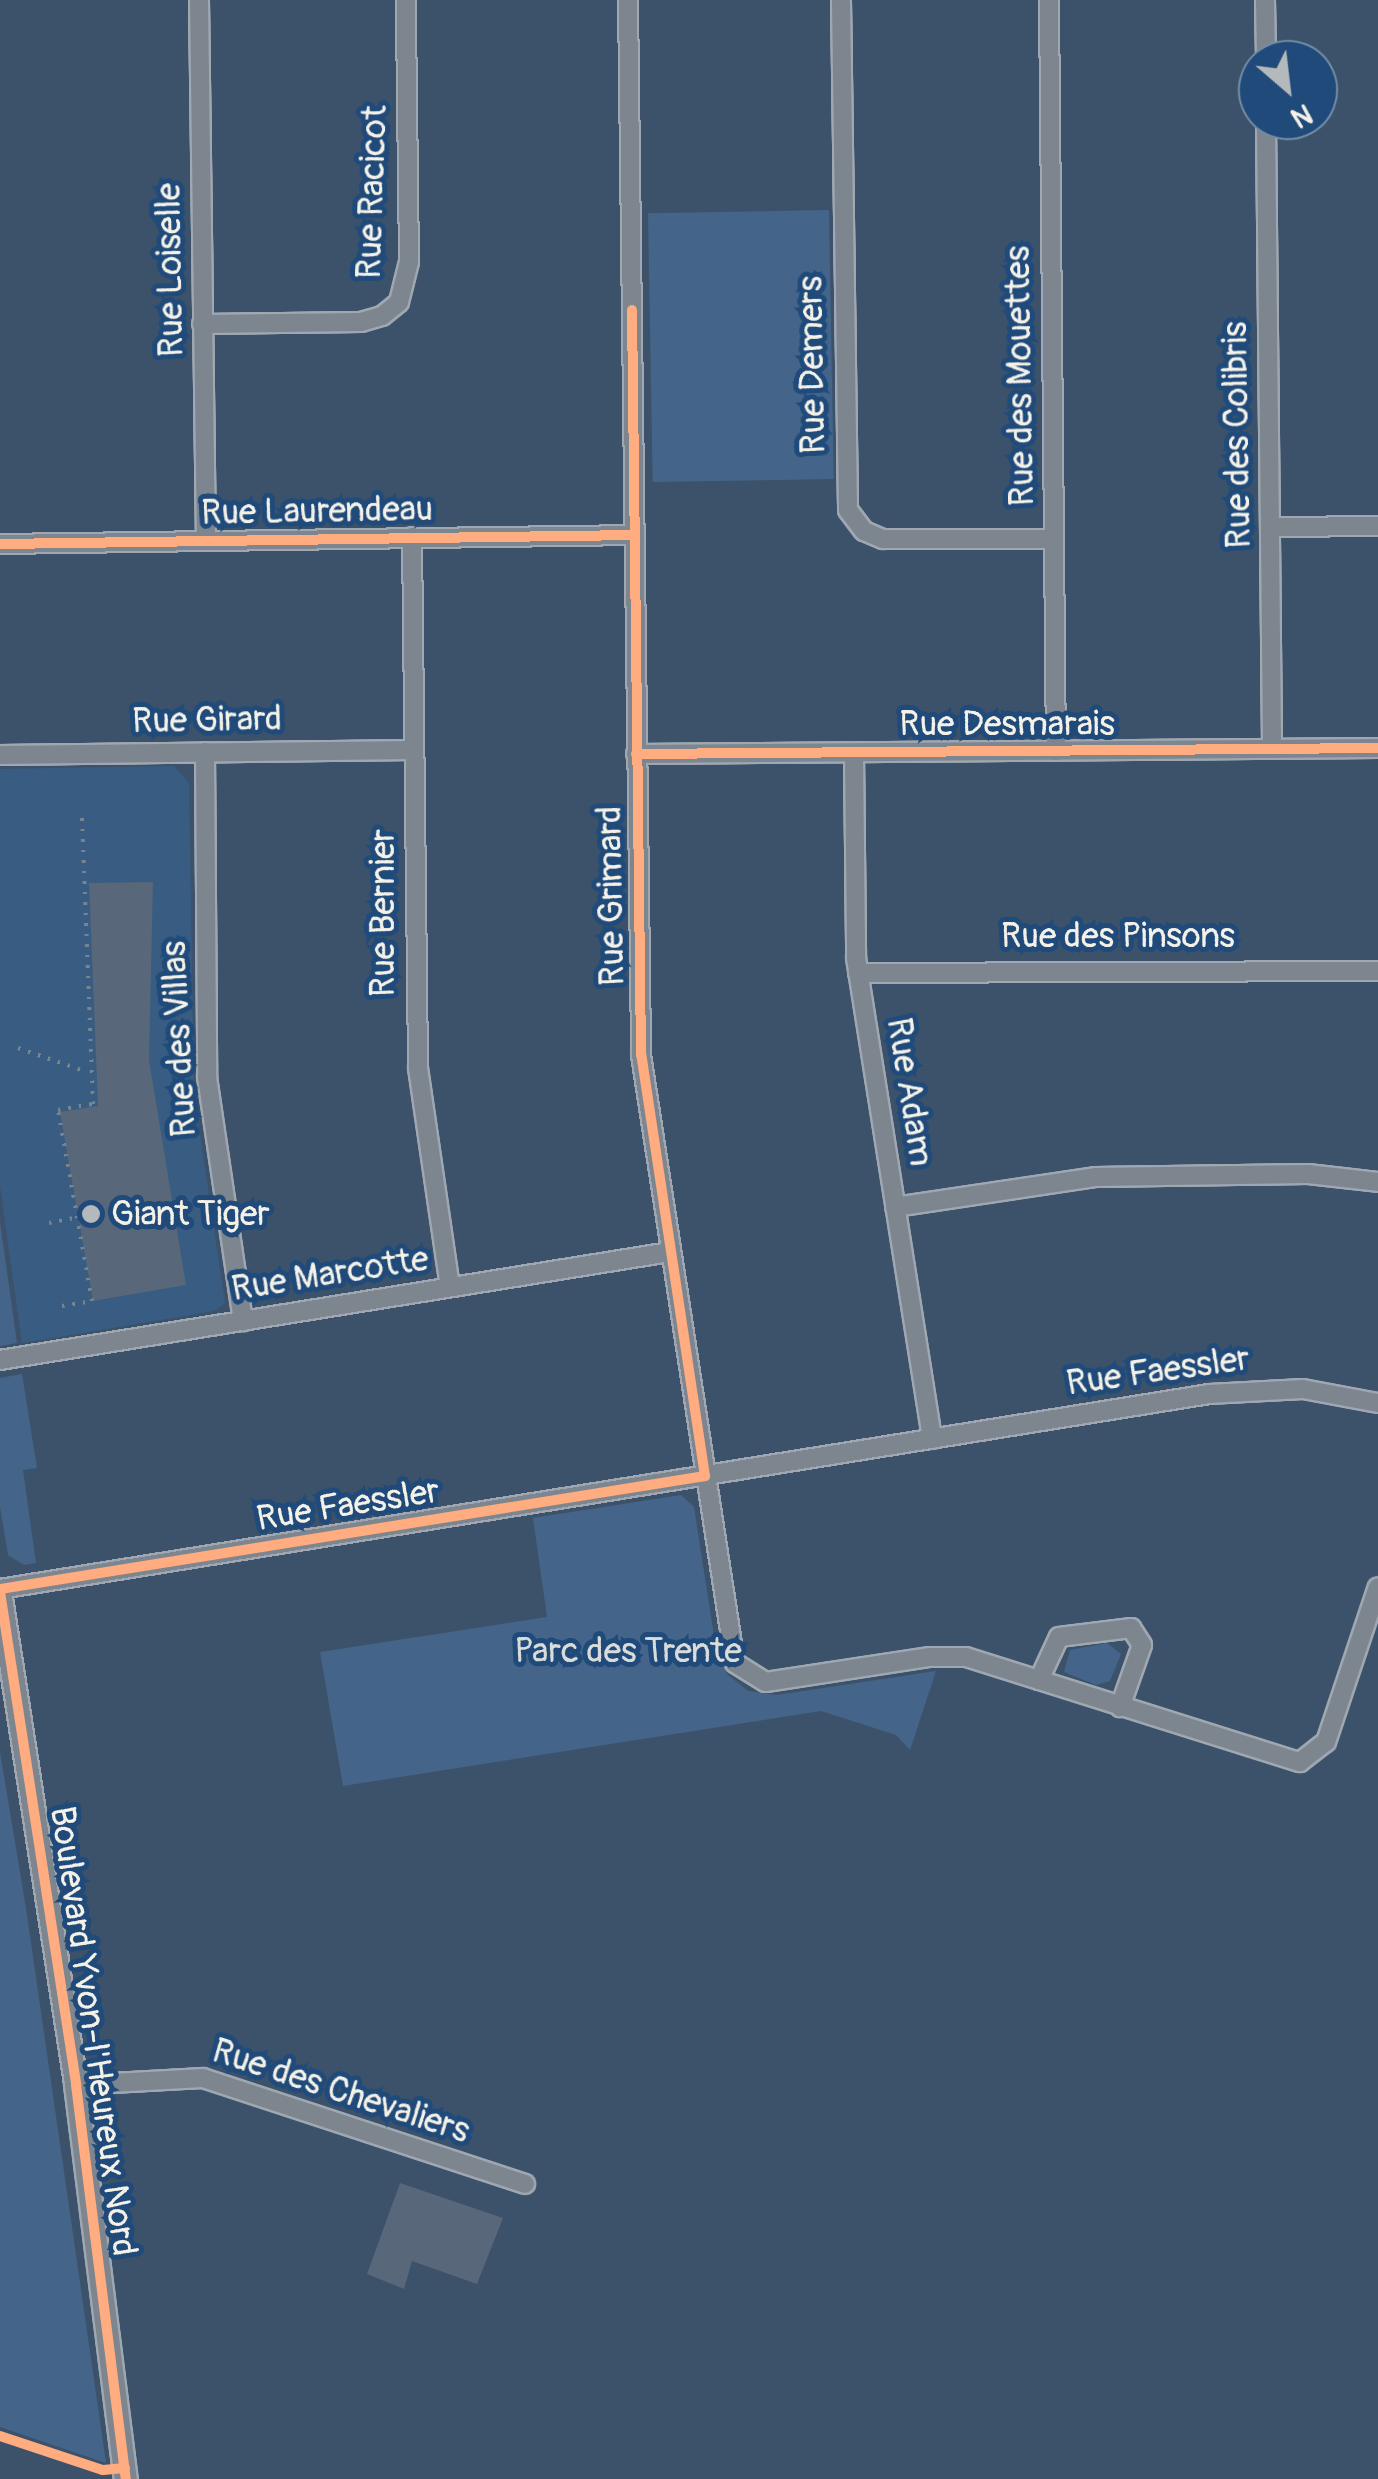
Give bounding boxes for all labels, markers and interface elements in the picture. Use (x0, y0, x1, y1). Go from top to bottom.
north arrow (1238, 40, 1338, 140)
text: N (1285, 95, 1318, 135)
street label: Rue Racicot (348, 104, 396, 280)
street label: Rue Loiselle (147, 182, 193, 358)
street label: Rue des Mouettes (997, 245, 1043, 507)
street label: Rue Demers (789, 276, 835, 454)
street label: Rue des Colibris (1214, 321, 1260, 549)
street label: Rue Laurendeau (201, 488, 433, 534)
street label: Rue Girard (132, 698, 282, 742)
street label: Rue Desmarais (899, 703, 1115, 745)
street label: Rue Grimard (588, 806, 634, 986)
street label: Rue Bernier (362, 829, 404, 997)
street label: Rue des Pinsons (1001, 915, 1235, 957)
street label: Rue des Villas (153, 940, 205, 1138)
street label: Rue Adam (878, 1015, 942, 1169)
place label: Giant Tiger (111, 1193, 270, 1235)
marker: Giant Tiger (80, 1203, 102, 1225)
street label: Rue Marcotte (229, 1238, 431, 1310)
street label: Rue Faessler (1064, 1337, 1252, 1405)
street label: Rue Faessler (254, 1470, 442, 1540)
park label: Parc des Trente (514, 1630, 742, 1672)
street label: Boulevard Yvon-l'Heureux Nord (41, 1803, 145, 2259)
street label: Rue des Chevaliers (207, 2030, 475, 2152)

